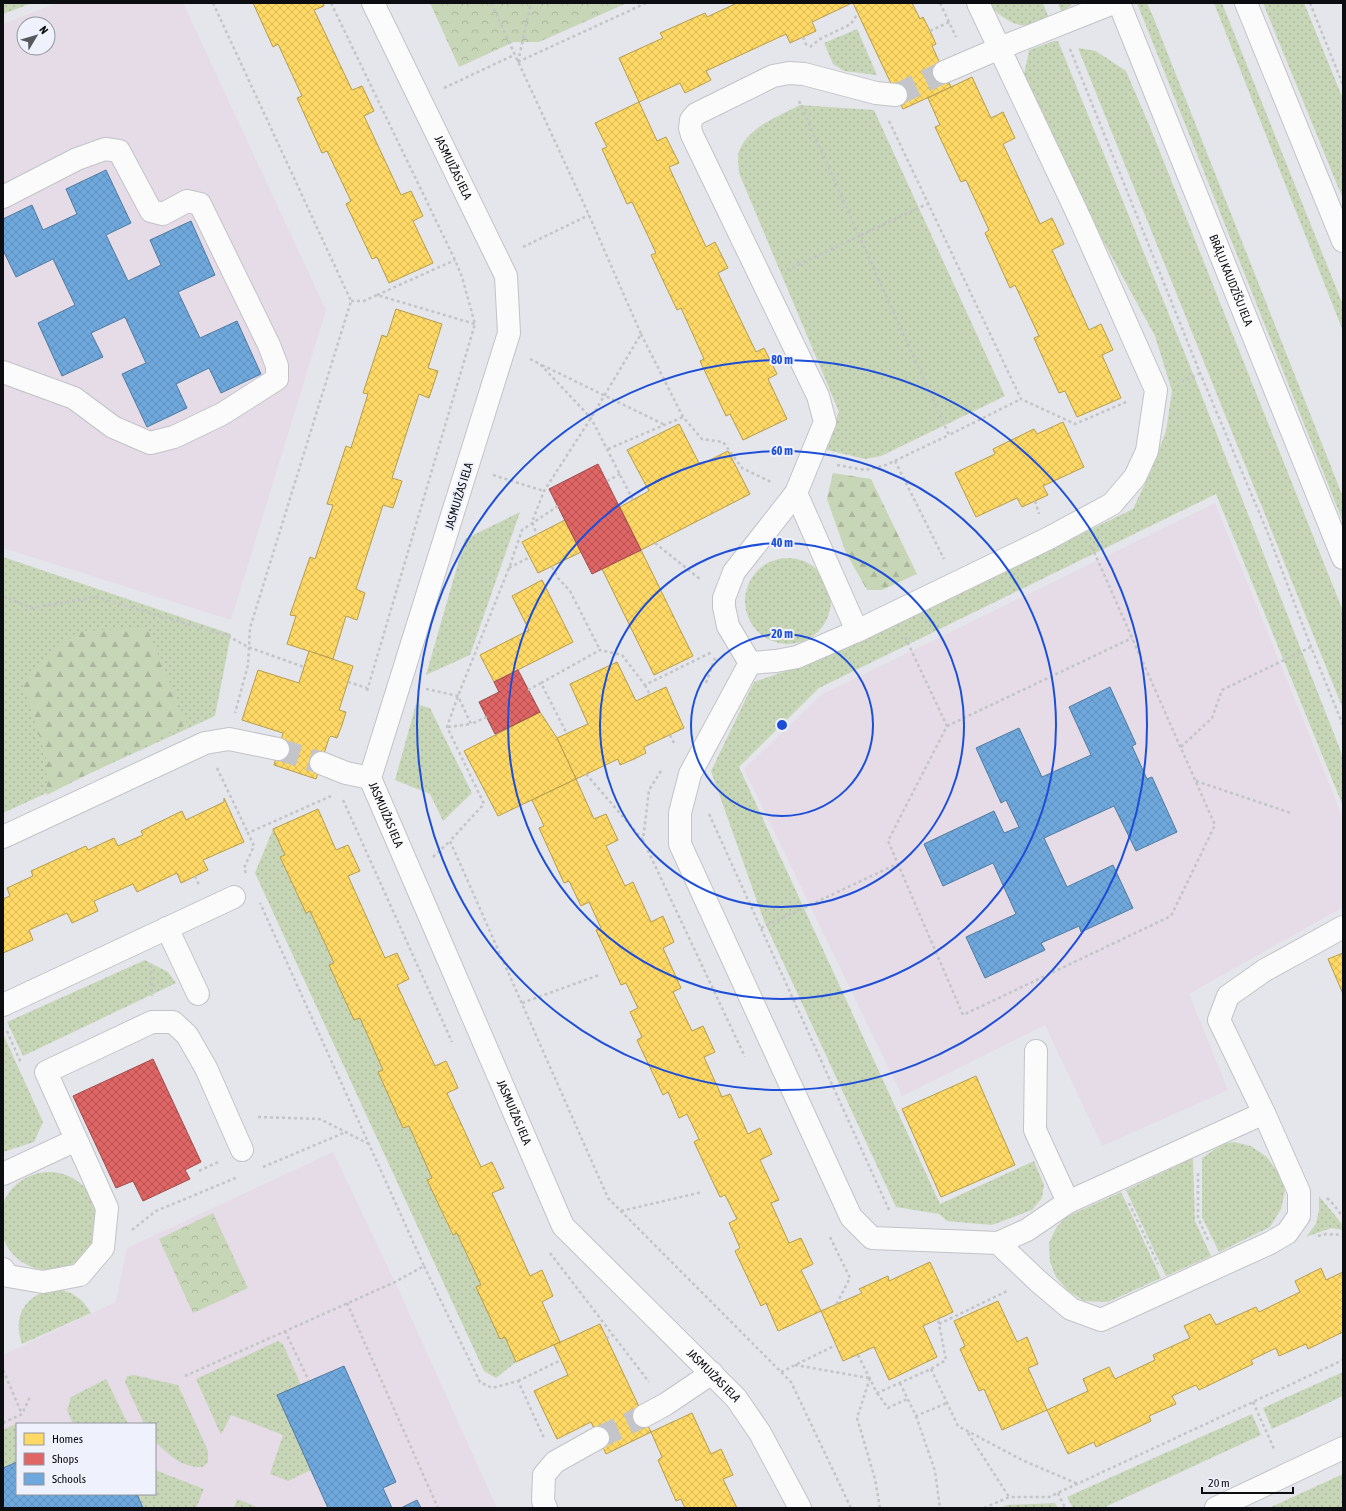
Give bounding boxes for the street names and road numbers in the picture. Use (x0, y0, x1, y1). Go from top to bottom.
street label: JASMUIŽAS IELA (432, 133, 475, 202)
street label: BRĀĻU KAUDZĪŠU IELA (1206, 232, 1256, 328)
street label: JASMUIŽAS IELA (442, 461, 476, 531)
street label: JASMUIŽAS IELA (366, 780, 406, 850)
street label: JASMUIŽAS IELA (494, 1078, 534, 1147)
street label: JASMUIŽAS IELA (684, 1346, 744, 1405)

